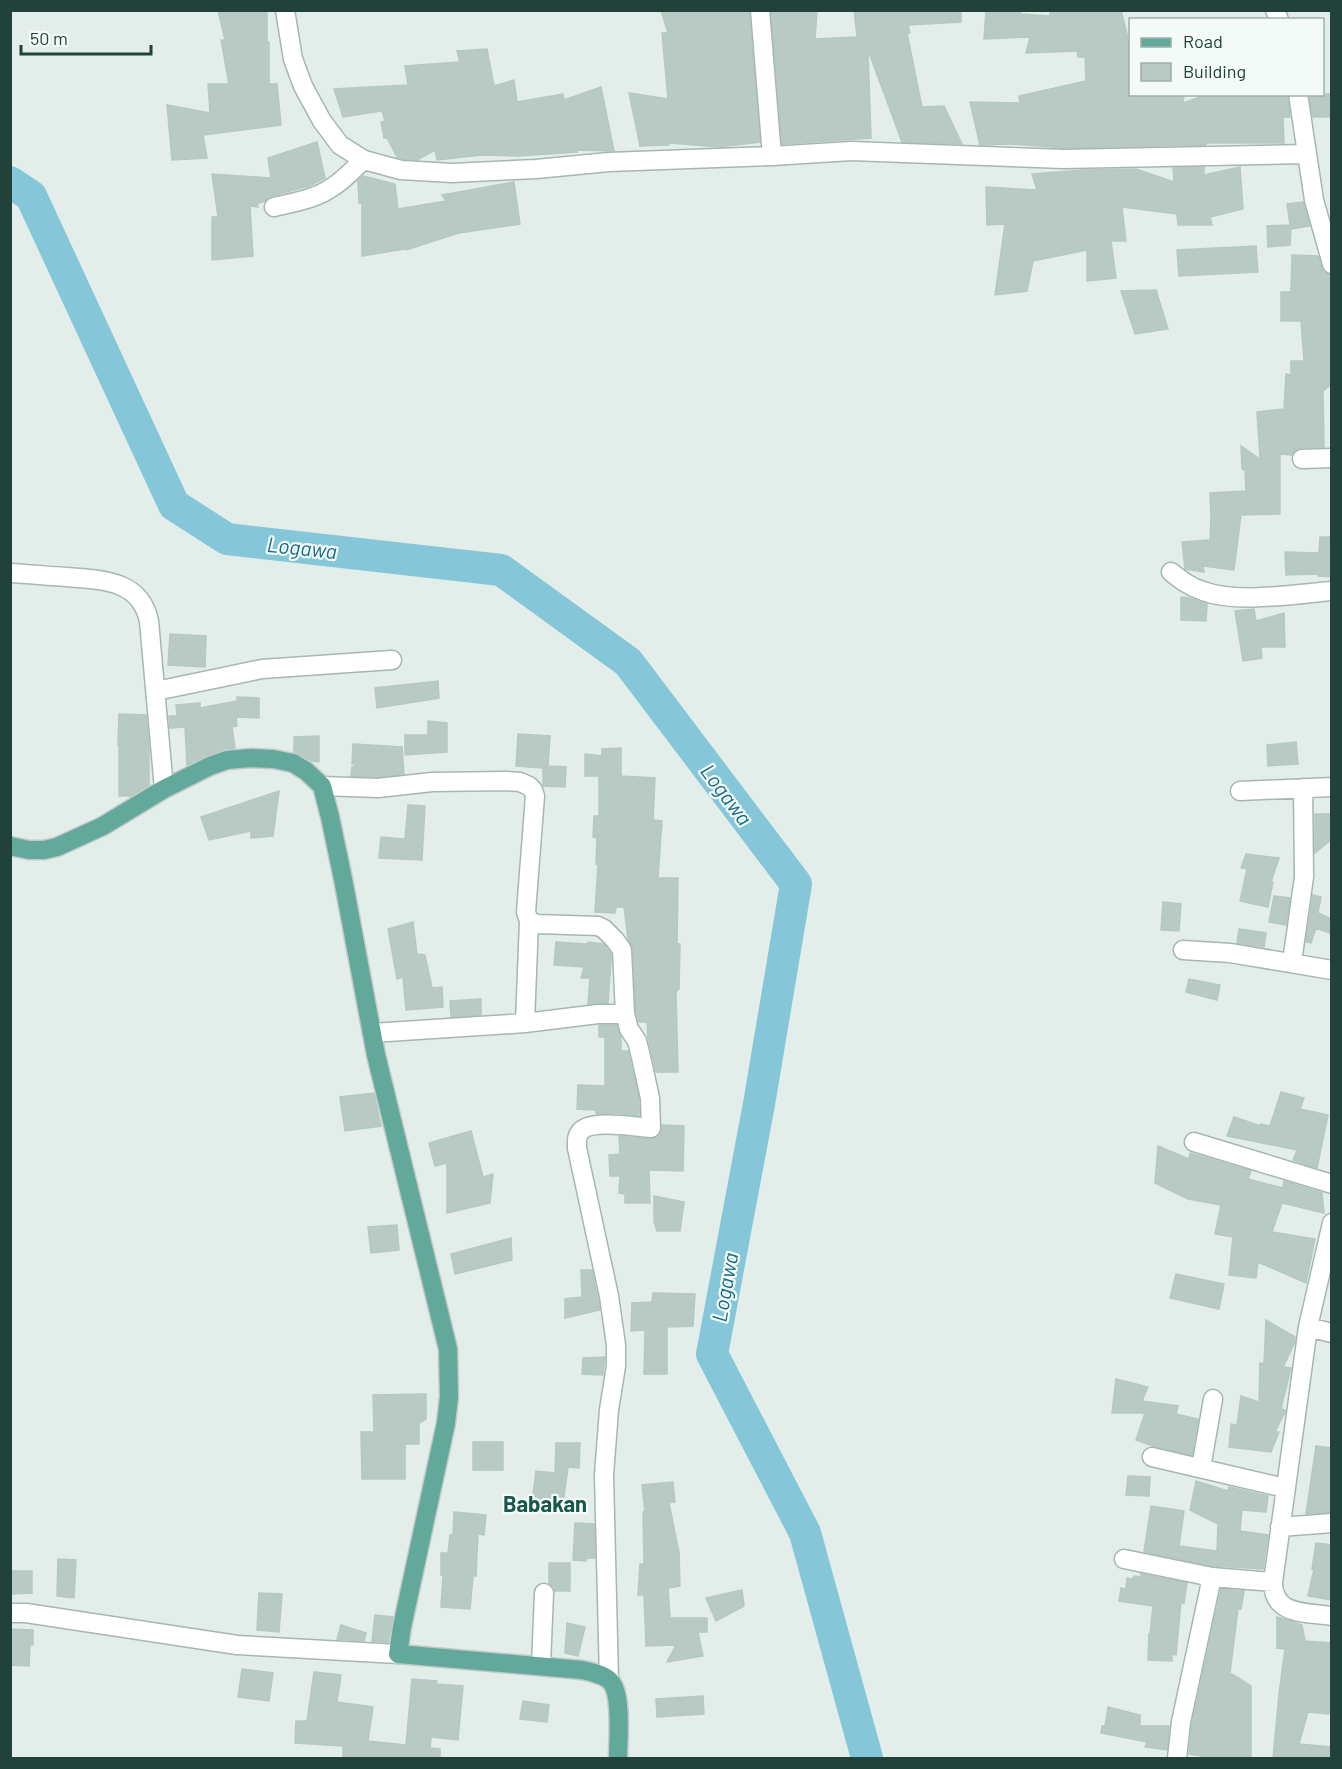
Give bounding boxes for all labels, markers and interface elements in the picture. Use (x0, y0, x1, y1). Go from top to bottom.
scale bar (21, 18, 152, 56)
legend (1129, 18, 1324, 96)
text: 50 m (30, 27, 68, 49)
text: Road (1183, 30, 1223, 52)
text: Building (1183, 60, 1246, 82)
water label: Logawa (266, 531, 338, 563)
water label: Logawa (696, 759, 758, 829)
water label: Logawa (706, 1250, 742, 1324)
district label: Babakan (503, 1490, 587, 1516)

